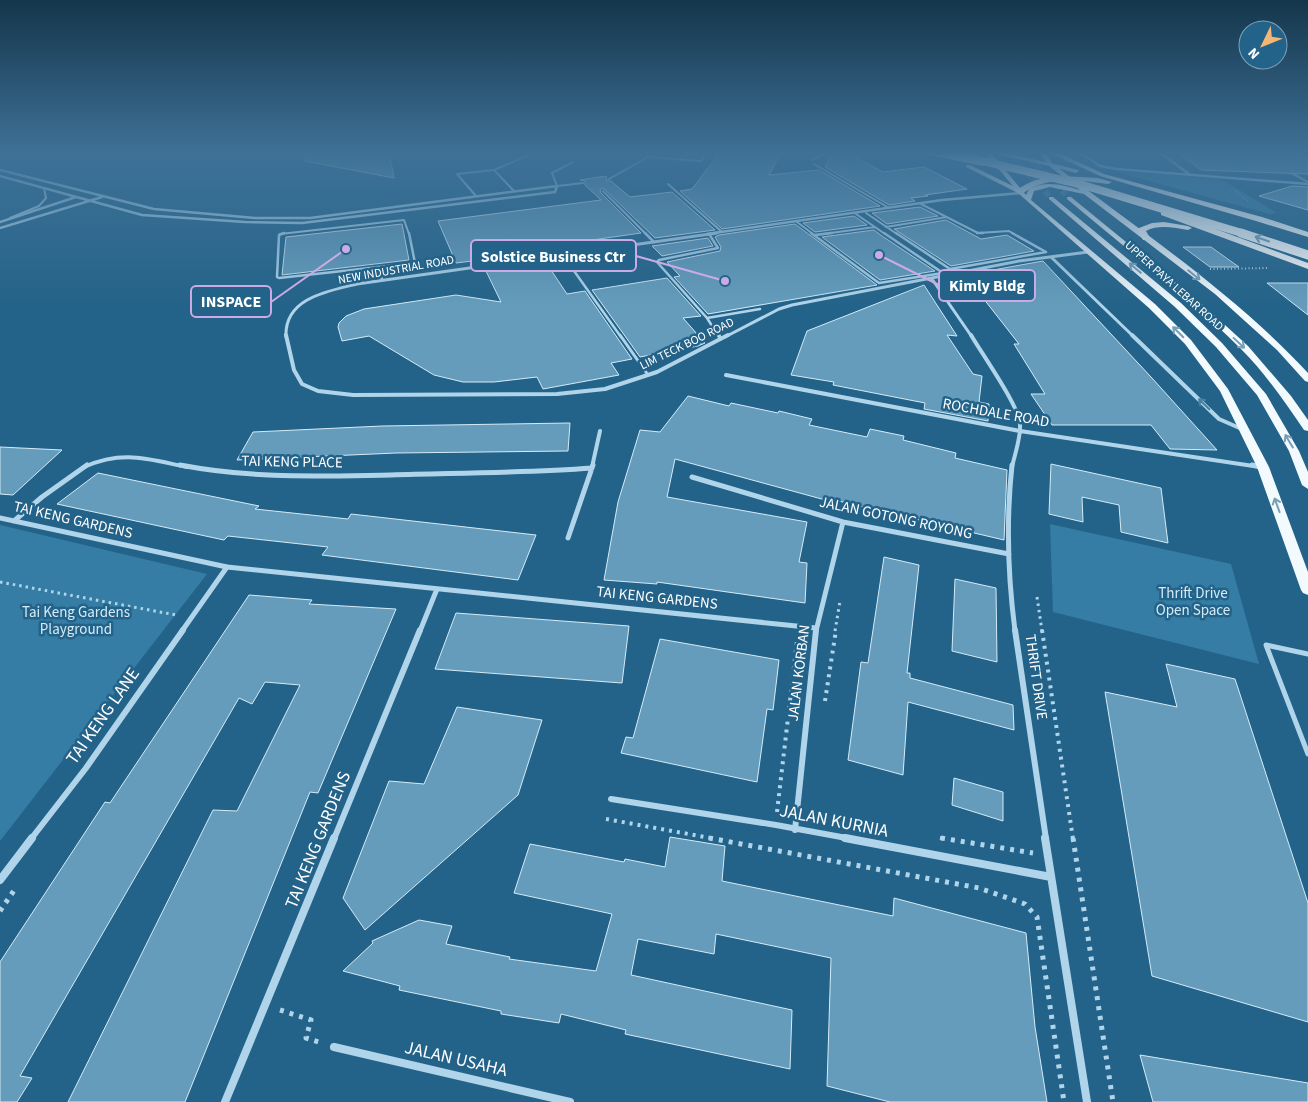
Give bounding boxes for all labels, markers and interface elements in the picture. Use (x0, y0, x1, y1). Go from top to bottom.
north arrow (1238, 20, 1288, 70)
text: N (1244, 43, 1265, 63)
one-way arrow (1255, 234, 1270, 243)
street label: UPPER PAYA LEBAR ROAD (1121, 237, 1227, 335)
callout: Solstice Business Ctr (471, 240, 636, 271)
text: Solstice Business Ctr (481, 246, 626, 268)
street label: NEW INDUSTRIAL ROAD (337, 251, 455, 289)
one-way arrow (1129, 263, 1142, 274)
one-way arrow (1187, 269, 1200, 280)
callout: Kimly Bldg (939, 270, 1035, 301)
text: Kimly Bldg (949, 275, 1025, 297)
callout: INSPACE (191, 286, 271, 317)
text: INSPACE (201, 291, 261, 313)
street label: LIM TECK BOO ROAD (637, 314, 737, 374)
one-way arrow (1173, 327, 1185, 339)
one-way arrow (1233, 337, 1246, 349)
street label: ROCHDALE ROAD (941, 393, 1051, 433)
one-way arrow (1198, 398, 1210, 410)
one-way arrow (1283, 434, 1293, 448)
street label: TAI KENG PLACE (241, 451, 343, 473)
street label: JALAN GOTONG ROYONG (818, 492, 974, 544)
street label: TAI KENG GARDENS (11, 496, 135, 544)
one-way arrow (1271, 498, 1281, 513)
street label: TAI KENG GARDENS (595, 581, 719, 615)
park label: Thrift Drive Open Space (1156, 583, 1230, 621)
park label: Tai Keng Gardens Playground (22, 602, 130, 640)
street label: JALAN KORBAN (783, 624, 815, 722)
street label: THRIFT DRIVE (1020, 633, 1052, 721)
street label: TAI KENG LANE (60, 663, 146, 769)
street label: TAI KENG GARDENS (279, 768, 357, 912)
street label: JALAN KURNIA (777, 798, 891, 844)
street label: JALAN USAHA (402, 1035, 510, 1083)

